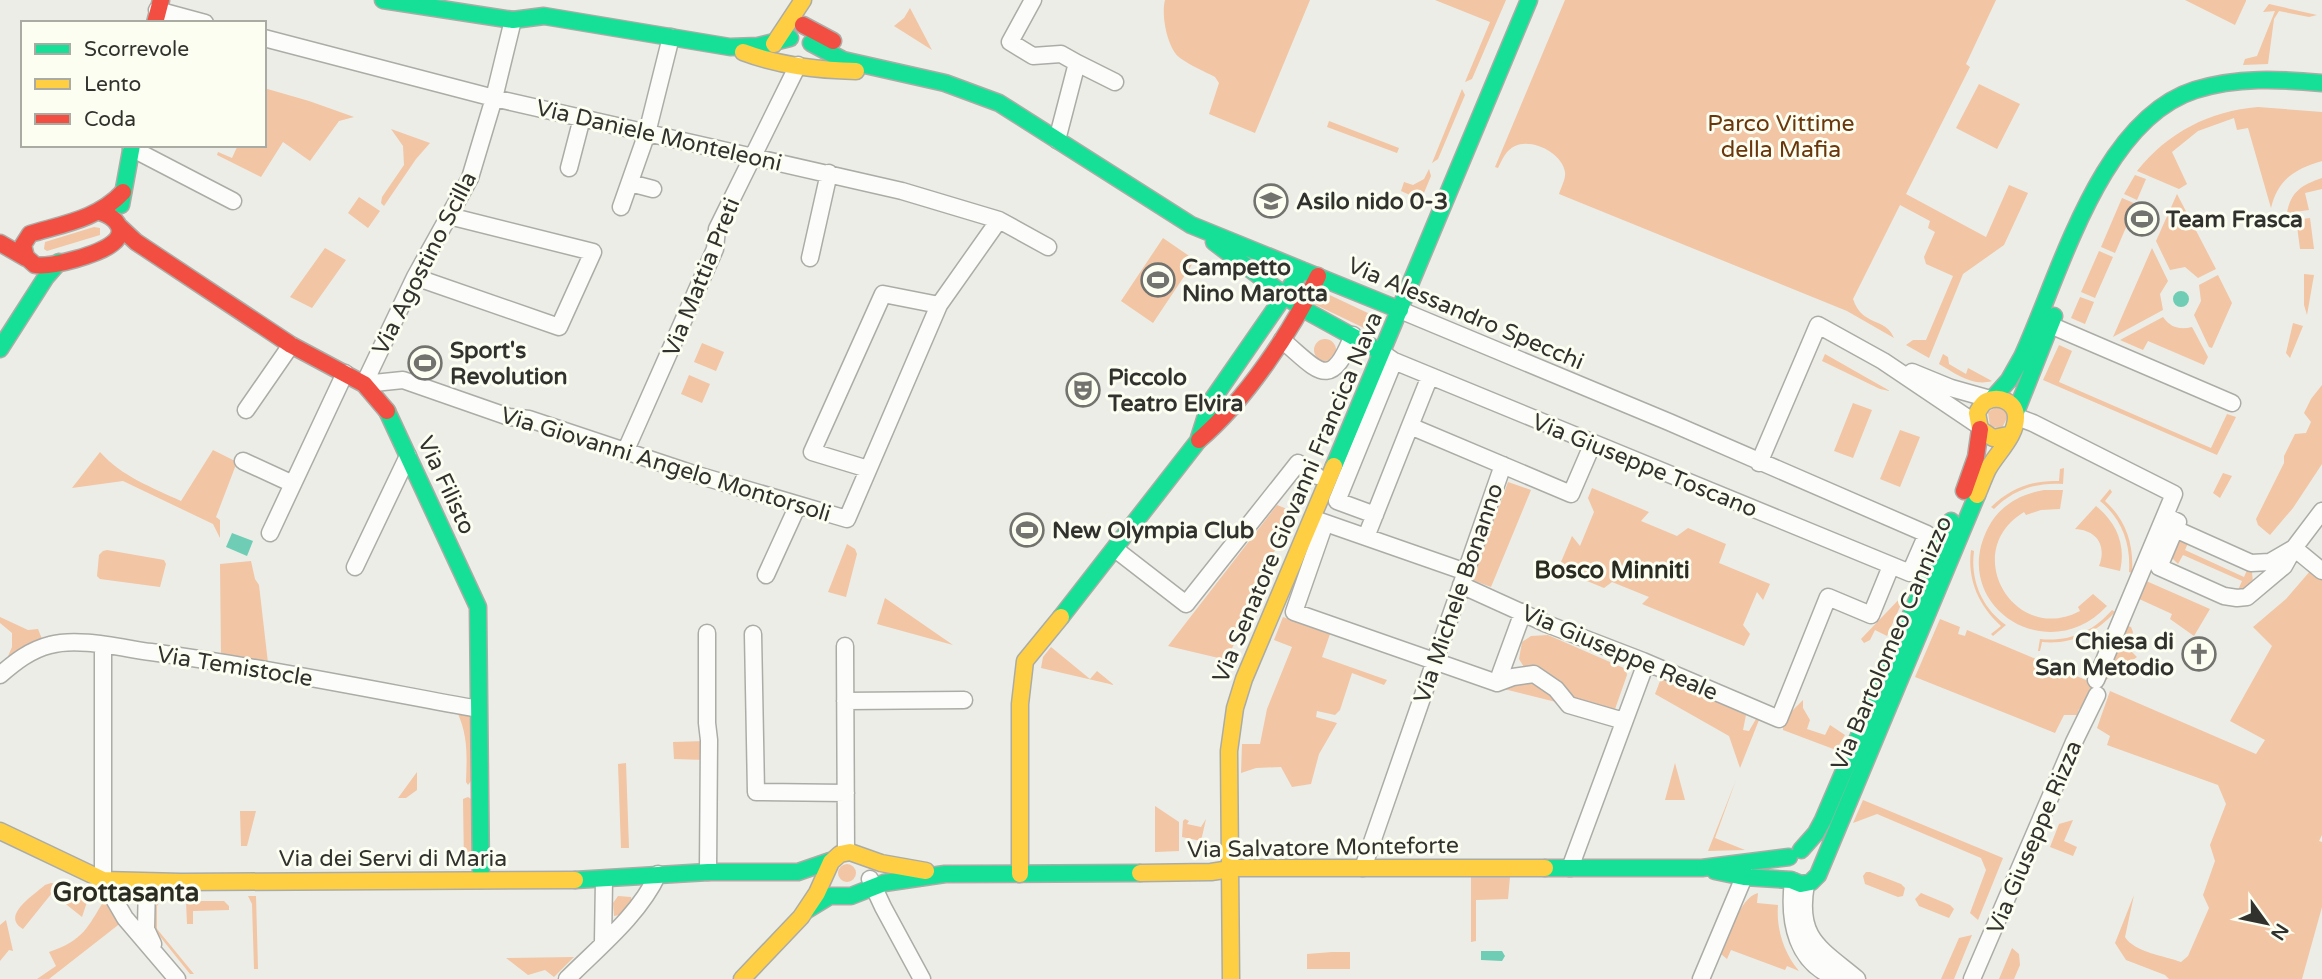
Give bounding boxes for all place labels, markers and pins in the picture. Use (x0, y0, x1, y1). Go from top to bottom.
school or university icon: Asilo nido 0-3 (1252, 182, 1290, 220)
place label: Asilo nido 0-3 (1296, 188, 1448, 216)
sports icon: Team Frasca (2123, 200, 2161, 238)
place label: Team Frasca (2165, 206, 2303, 234)
place label: Campetto Nino Marotta (1182, 254, 1328, 308)
sports icon: Campetto Nino Marotta (1139, 261, 1177, 299)
place label: Sport's Revolution (450, 337, 568, 391)
sports icon: Sport's Revolution (406, 344, 444, 382)
place label: Piccolo Teatro Elvira (1107, 364, 1243, 418)
theatre icon: Piccolo Teatro Elvira (1064, 371, 1102, 409)
sports icon: New Olympia Club (1008, 511, 1046, 549)
place label: New Olympia Club (1052, 517, 1254, 545)
place label: Chiesa di San Metodio (2035, 628, 2174, 682)
church icon: Chiesa di San Metodio (2180, 635, 2218, 673)

